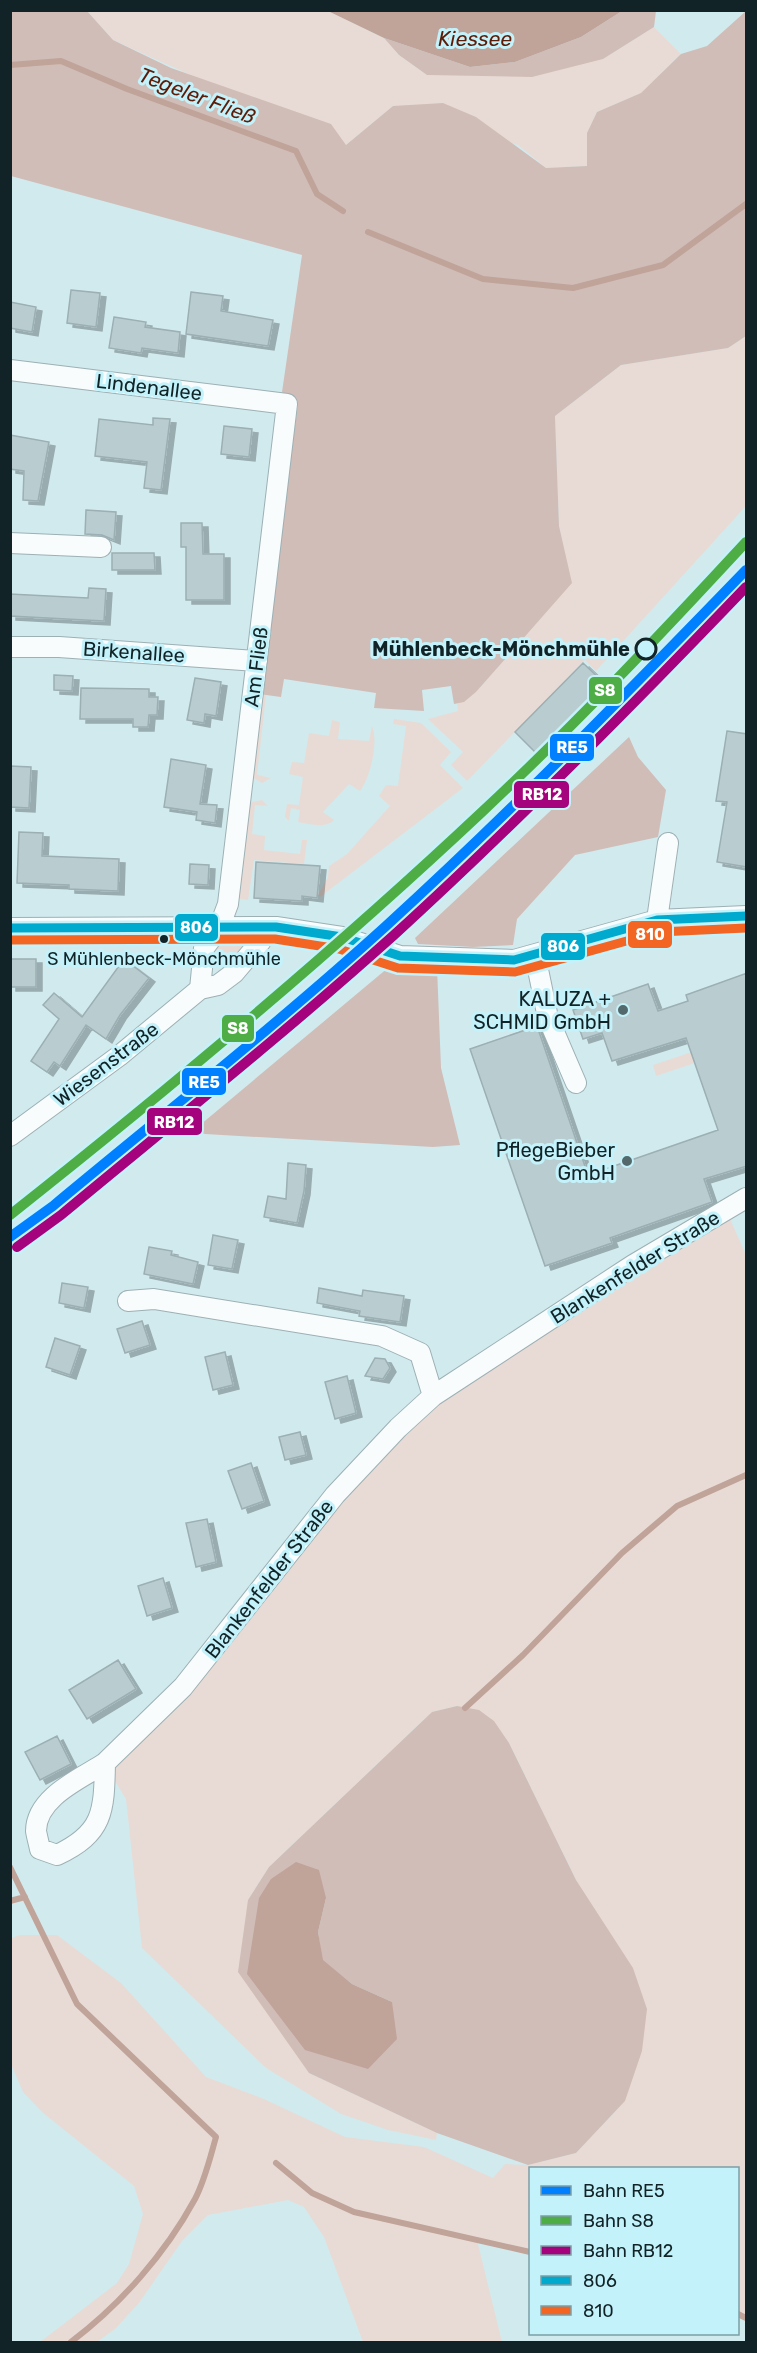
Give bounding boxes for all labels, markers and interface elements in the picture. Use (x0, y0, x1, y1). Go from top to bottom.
water label: Kiessee (438, 26, 512, 51)
water label: Tegeler Fließ (136, 62, 259, 129)
street label: Lindenallee (95, 369, 203, 405)
street label: Am Fließ (239, 626, 273, 708)
street label: Birkenallee (82, 636, 186, 668)
place label: Mühlenbeck-Mönchmühle (372, 637, 630, 661)
marker: Mühlenbeck-Mönchmühle (635, 638, 657, 660)
line badge: S8 (588, 676, 623, 705)
text: S8 (594, 681, 616, 700)
line badge: RE5 (549, 733, 595, 762)
text: RE5 (556, 738, 588, 757)
line badge: RB12 (513, 780, 570, 809)
text: RB12 (522, 785, 562, 804)
line badge: 806 (174, 913, 219, 942)
text: 806 (180, 918, 212, 937)
line badge: 810 (627, 920, 673, 949)
text: 810 (635, 925, 665, 944)
line badge: 806 (540, 932, 586, 961)
marker: S Mühlenbeck-Mönchmühle (158, 933, 170, 945)
text: 806 (547, 937, 579, 956)
place label: S Mühlenbeck-Mönchmühle (47, 948, 281, 970)
place label: KALUZA + SCHMID GmbH (473, 987, 611, 1034)
marker: KALUZA + SCHMID GmbH (616, 1003, 630, 1017)
line badge: S8 (221, 1014, 255, 1043)
street label: Wiesenstraße (49, 1017, 163, 1111)
text: S8 (227, 1019, 249, 1038)
line badge: RE5 (181, 1067, 227, 1096)
text: RE5 (188, 1073, 220, 1092)
line badge: RB12 (146, 1107, 203, 1136)
text: RB12 (154, 1113, 194, 1132)
place label: PflegeBieber GmbH (496, 1138, 615, 1185)
marker: PflegeBieber GmbH (620, 1154, 634, 1168)
street label: Blankenfelder Straße (546, 1205, 724, 1329)
street label: Blankenfelder Straße (200, 1495, 338, 1663)
legend (529, 2167, 739, 2335)
text: Bahn RE5 (583, 2180, 665, 2202)
text: Bahn S8 (583, 2210, 654, 2232)
text: Bahn RB12 (583, 2240, 673, 2262)
text: 806 (583, 2270, 617, 2292)
text: 810 (583, 2300, 614, 2322)

